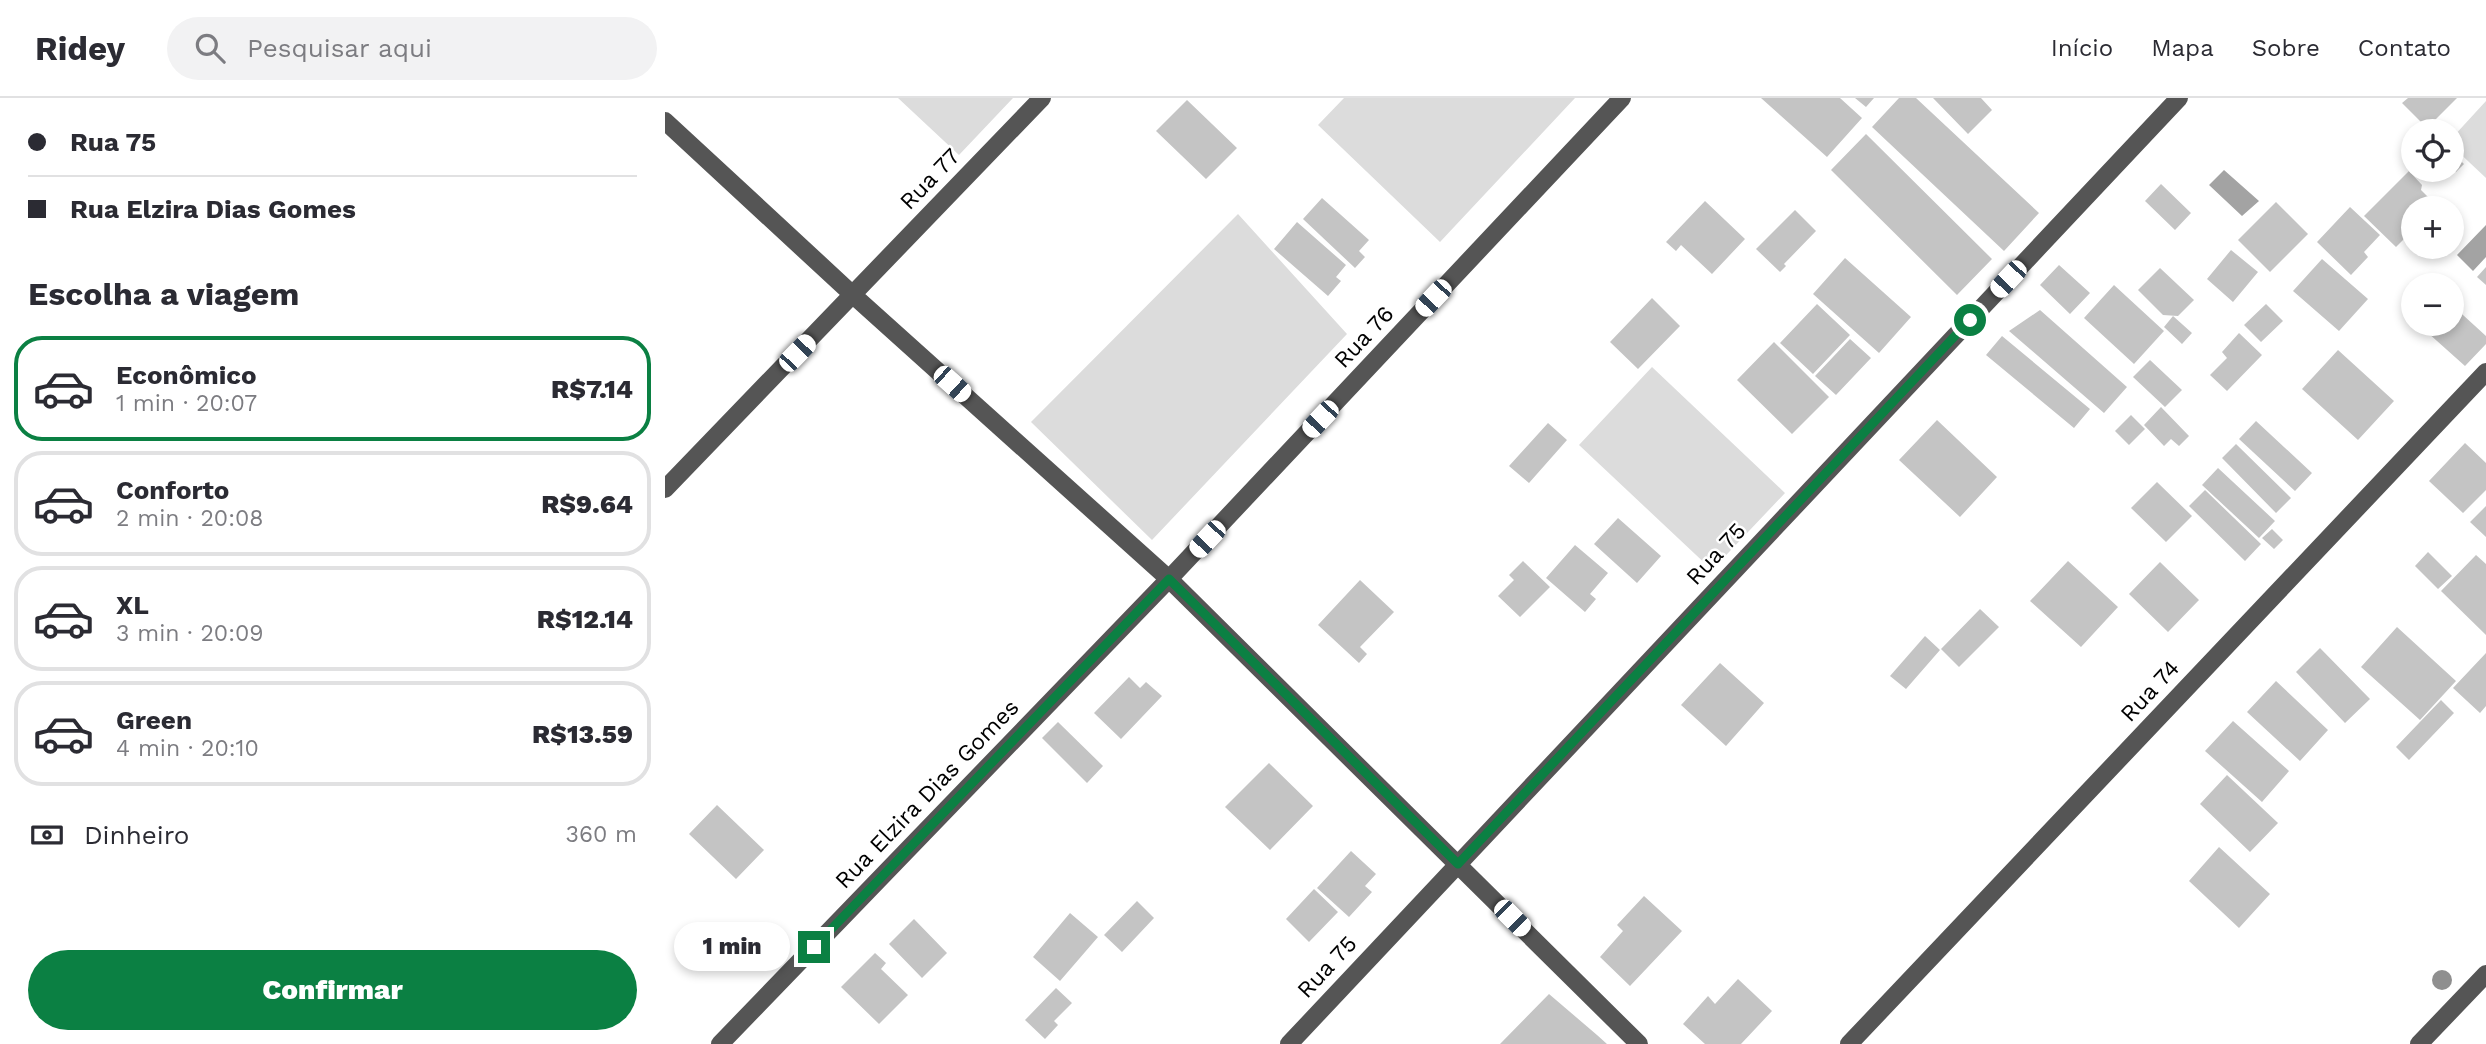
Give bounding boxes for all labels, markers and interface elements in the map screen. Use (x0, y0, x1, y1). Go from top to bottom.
search box (167, 17, 657, 80)
text: Ridey (35, 29, 125, 68)
icon: search (191, 29, 229, 67)
text: Pesquisar aqui (247, 33, 432, 63)
text: Início (2051, 34, 2113, 62)
text: Mapa (2151, 34, 2214, 62)
text: Sobre (2252, 34, 2320, 62)
text: Contato (2358, 34, 2451, 62)
map controls (2401, 119, 2464, 336)
button: locate (2401, 119, 2464, 182)
text: Rua 75 (70, 127, 156, 157)
street label: Rua 77 (894, 143, 966, 215)
text: Rua Elzira Dias Gomes (70, 194, 356, 224)
button: + (2401, 196, 2464, 259)
car (1986, 256, 2031, 302)
button: − (2401, 273, 2464, 336)
text: Escolha a viagem (28, 275, 299, 313)
car (1411, 275, 1456, 321)
street label: Rua 76 (1329, 300, 1399, 374)
route start (1954, 304, 1986, 336)
car (775, 331, 820, 375)
icon: car (32, 357, 95, 420)
text: Econômico (116, 360, 257, 390)
car (930, 362, 975, 406)
text: R$7.14 (551, 374, 633, 404)
text: 1 min · 20:07 (116, 390, 257, 417)
car (1298, 396, 1343, 442)
icon: car (32, 472, 95, 535)
text: Conforto (116, 475, 229, 505)
text: R$9.64 (541, 489, 633, 519)
text: 2 min · 20:08 (116, 505, 263, 532)
car (1185, 516, 1230, 562)
street label: Rua 75 (1681, 517, 1751, 591)
icon: car (32, 587, 95, 650)
text: XL (116, 590, 149, 620)
text: R$12.14 (537, 604, 633, 634)
text: 3 min · 20:09 (116, 620, 263, 647)
street label: Rua 74 (2115, 655, 2185, 727)
street label: Rua Elzira Dias Gomes (830, 694, 1024, 894)
icon: car (32, 702, 95, 765)
text: Green (116, 705, 192, 735)
text: R$13.59 (532, 719, 633, 749)
text: 4 min · 20:10 (116, 735, 259, 762)
icon: cash (28, 816, 66, 854)
text: Dinheiro (84, 820, 189, 850)
text: 360 m (566, 821, 637, 848)
car (1490, 896, 1535, 940)
callout: 1 min (674, 922, 789, 972)
street label: Rua 75 (1292, 930, 1362, 1004)
route end (798, 931, 830, 963)
text: 1 min (702, 933, 762, 960)
button: Confirmar (28, 950, 637, 1030)

